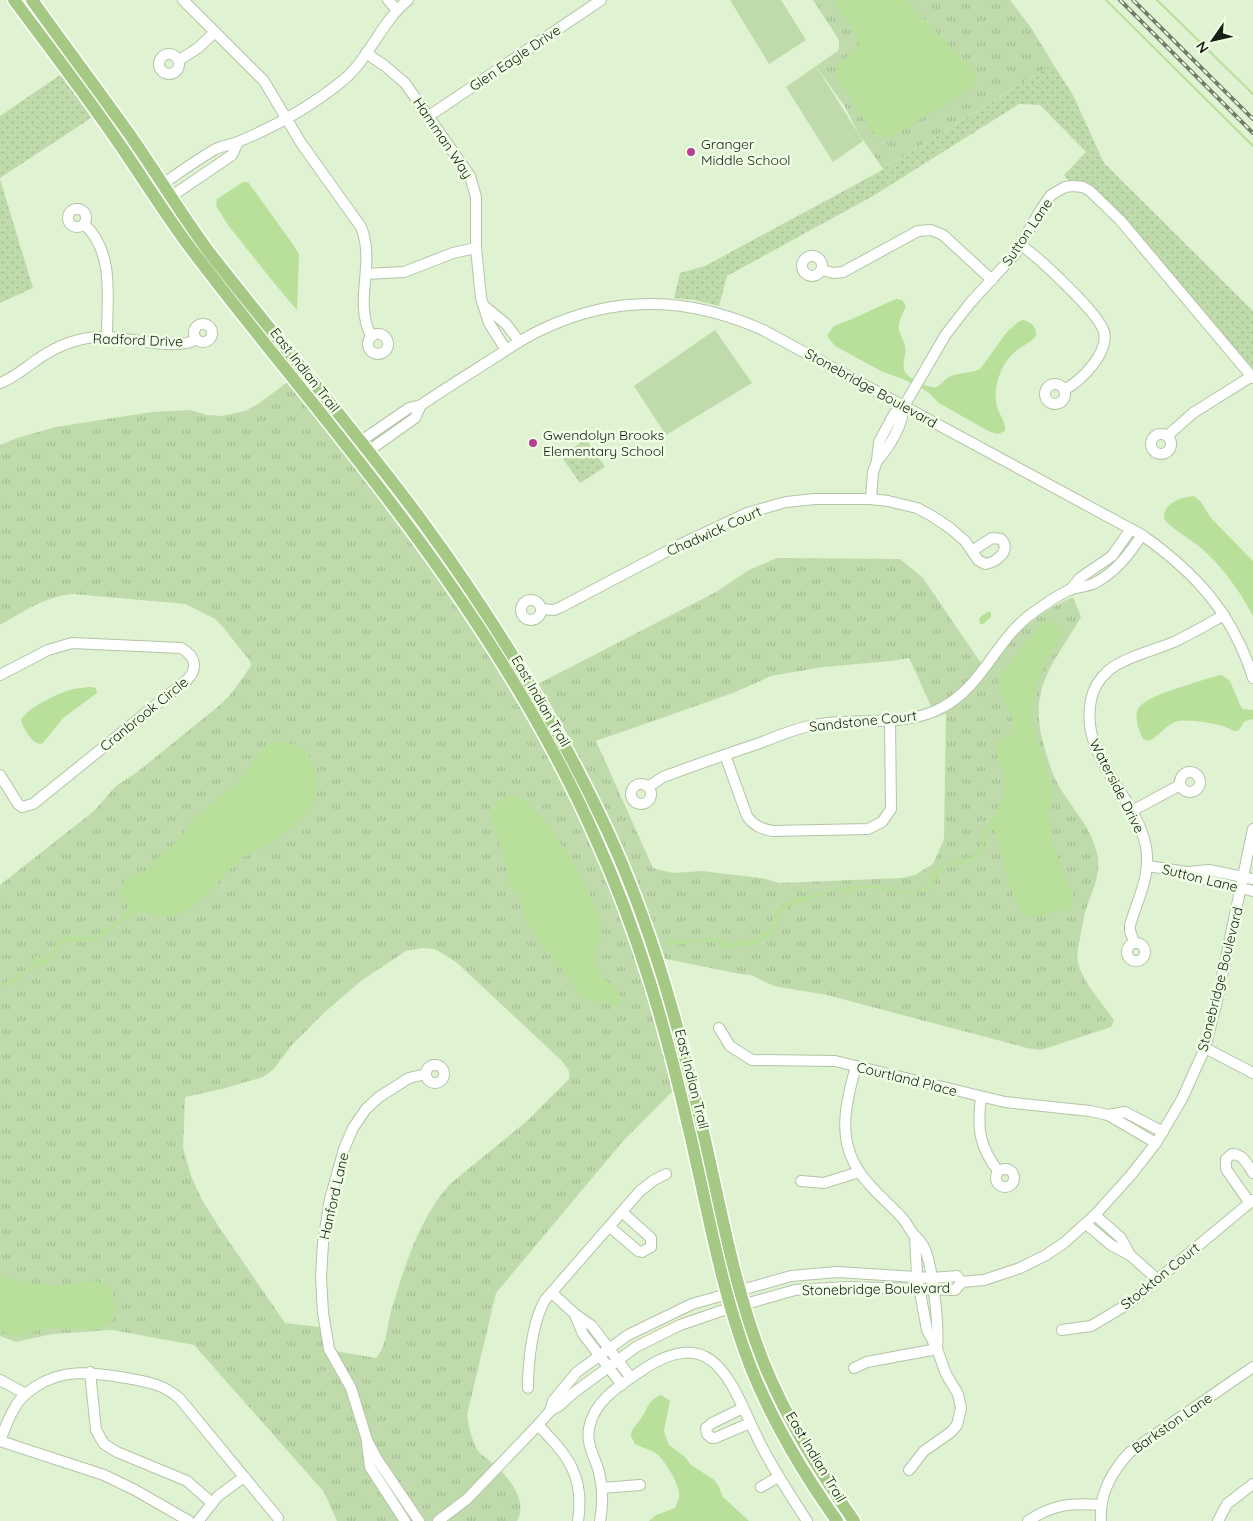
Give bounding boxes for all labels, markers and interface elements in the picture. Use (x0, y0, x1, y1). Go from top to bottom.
north arrow (1188, 15, 1238, 65)
street label: Glen Eagle Drive (466, 21, 564, 95)
text: N (1192, 38, 1213, 57)
street label: Hamman Way (409, 94, 477, 182)
place label: Granger Middle School (701, 135, 791, 169)
marker: Granger Middle School (685, 146, 697, 158)
street label: Sutton Lane (998, 195, 1056, 269)
street label: East Indian Trail (266, 324, 344, 416)
street label: Radford Drive (92, 329, 184, 351)
street label: Stonebridge Boulevard (802, 344, 940, 432)
place label: Gwendolyn Brooks Elementary School (543, 426, 664, 460)
marker: Gwendolyn Brooks Elementary School (527, 437, 539, 449)
street label: Chadwick Court (664, 502, 764, 560)
street label: East Indian Trail (508, 652, 574, 750)
street label: Cranbrook Circle (96, 673, 192, 755)
street label: Sandstone Court (808, 706, 918, 736)
street label: Waterside Drive (1086, 736, 1149, 836)
street label: Sutton Lane (1160, 860, 1240, 896)
street label: Stonebridge Boulevard (1193, 905, 1247, 1053)
street label: East Indian Trail (671, 1027, 713, 1131)
street label: Courtland Place (855, 1058, 959, 1100)
street label: Hanford Lane (315, 1151, 353, 1241)
street label: Stockton Court (1117, 1238, 1203, 1313)
street label: Stonebridge Boulevard (802, 1279, 950, 1299)
street label: Barkston Lane (1128, 1389, 1216, 1457)
street label: East Indian Trail (782, 1408, 850, 1506)

